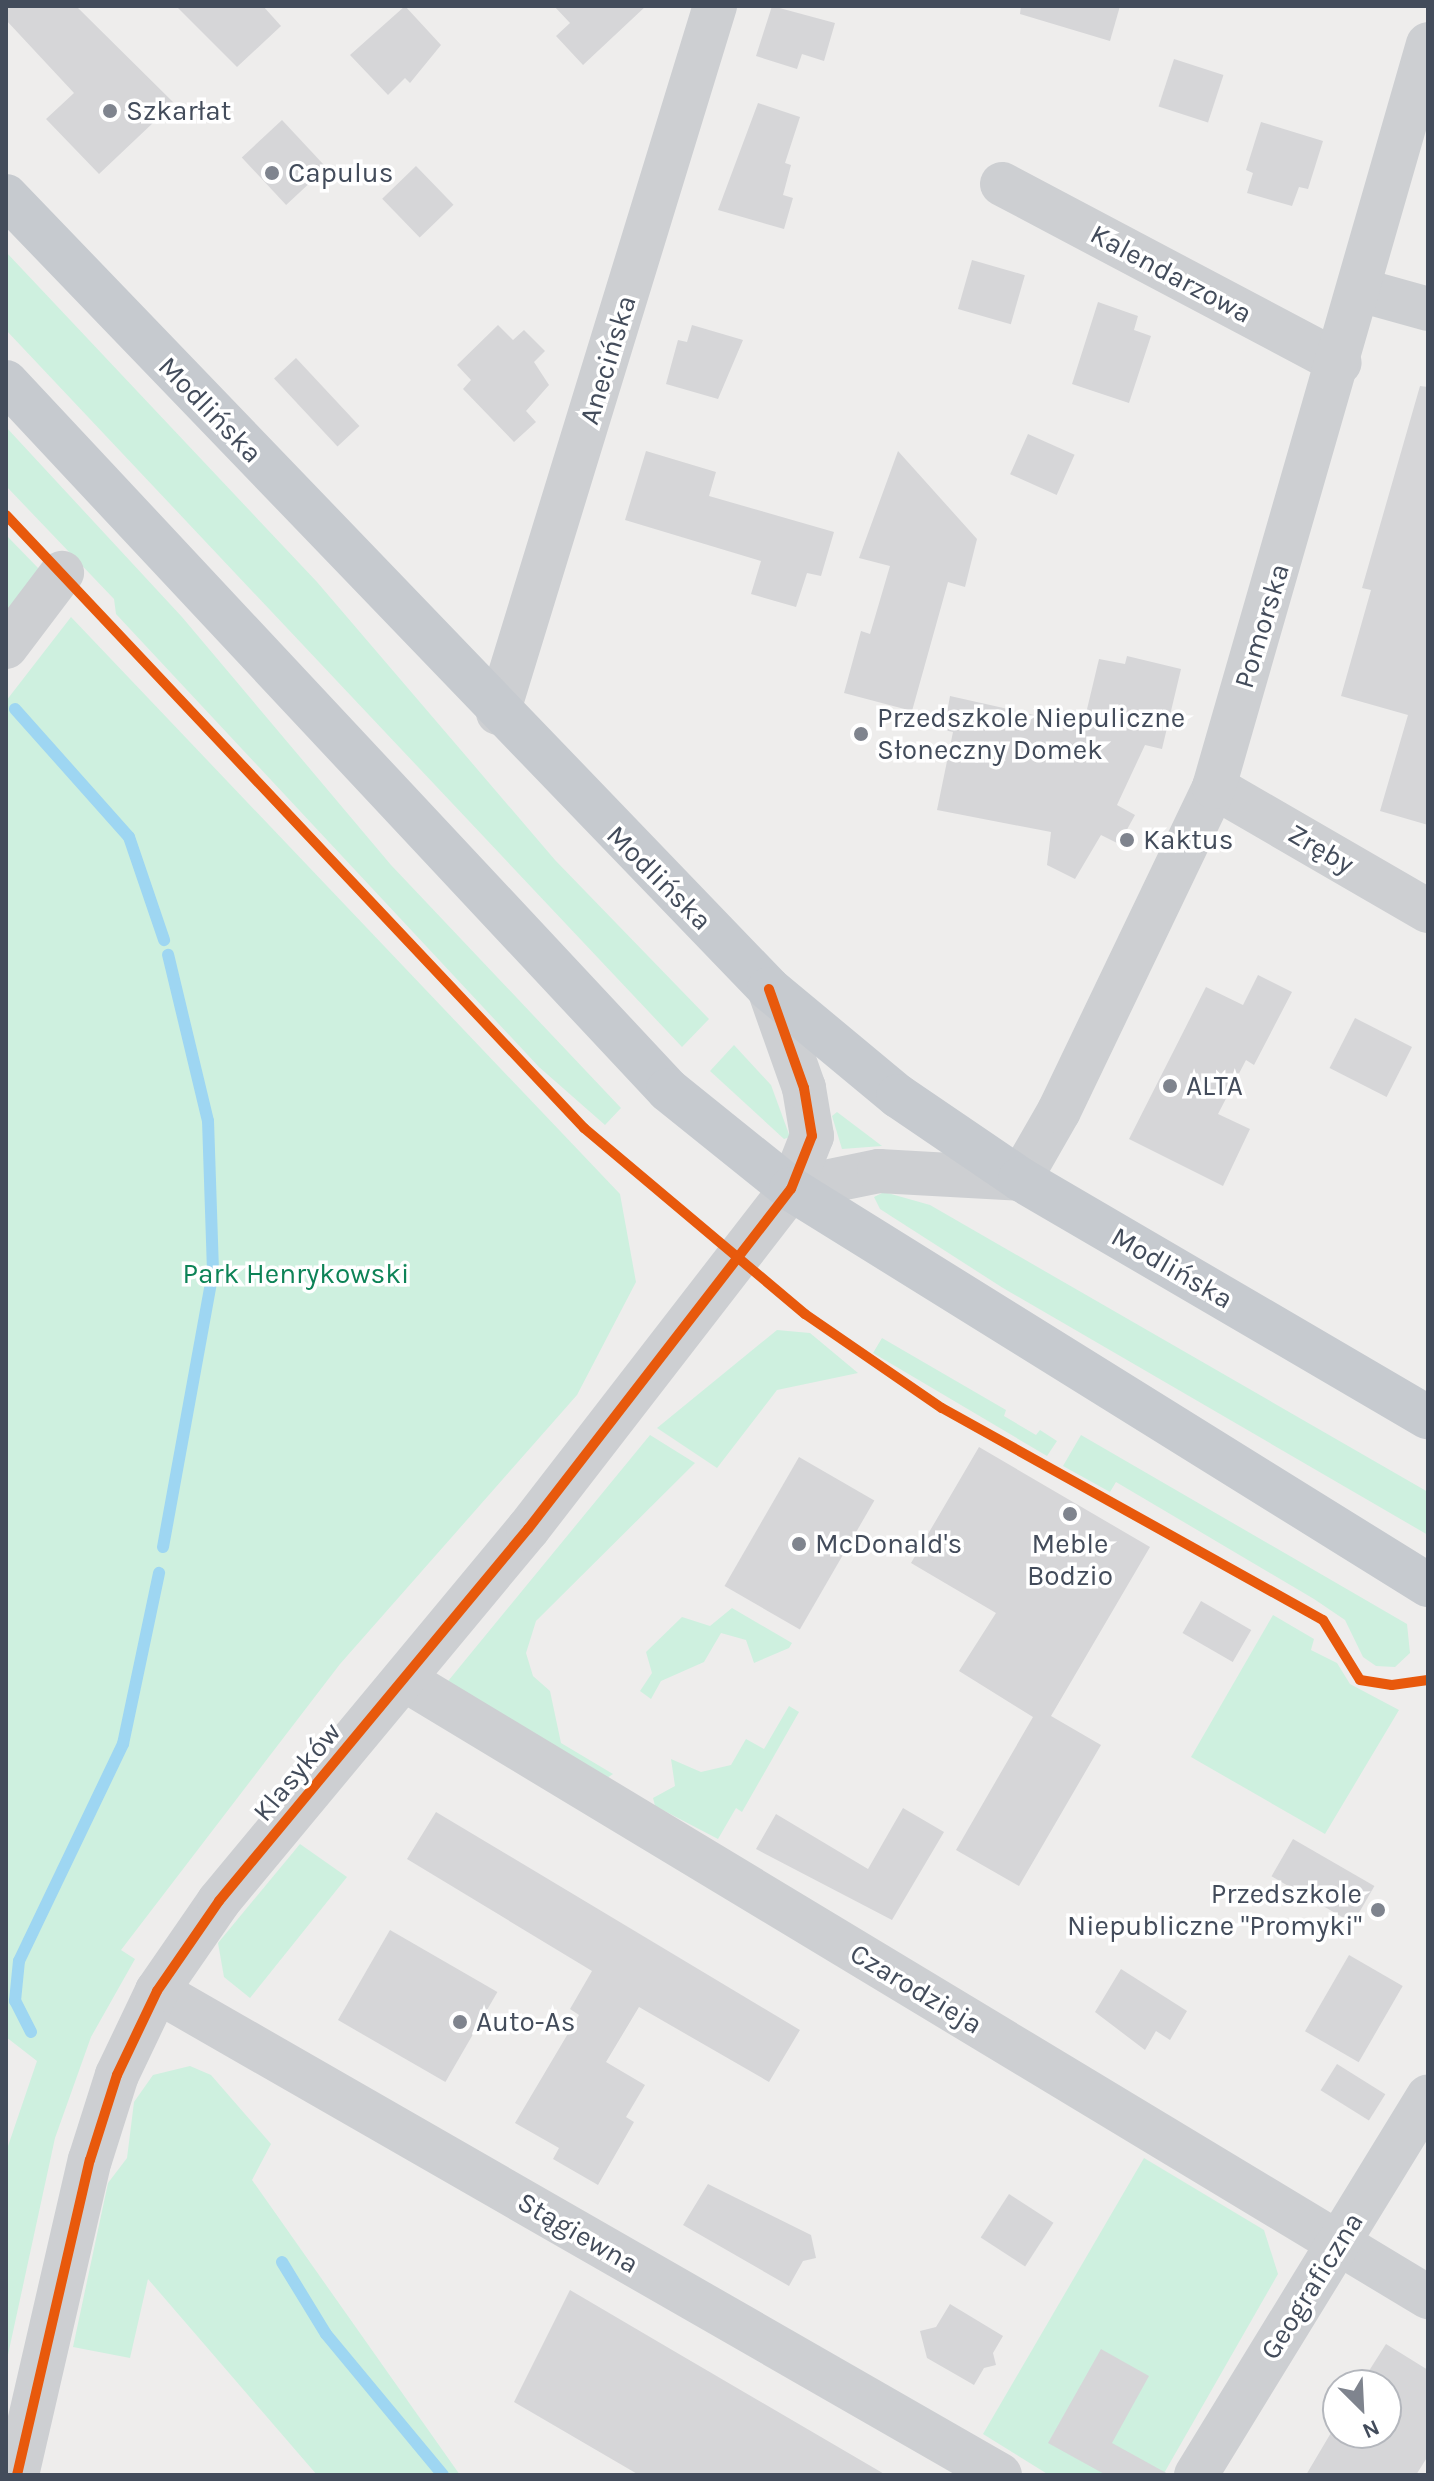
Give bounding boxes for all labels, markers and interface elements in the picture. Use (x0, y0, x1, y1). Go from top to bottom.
place label: Szkarłat (126, 94, 231, 128)
marker: Szkarłat (101, 102, 119, 120)
place label: Capulus (288, 156, 393, 190)
marker: Capulus (263, 164, 281, 182)
street label: Kalendarzowa (1085, 217, 1257, 331)
street label: Anecińska (572, 292, 644, 428)
street label: Modlińska (151, 350, 269, 470)
street label: Pomorska (1227, 560, 1297, 692)
place label: Przedszkole Niepuliczne Słoneczny Domek (877, 701, 1185, 767)
marker: Przedszkole Niepuliczne Słoneczny Domek (852, 725, 870, 743)
street label: Zręby (1282, 817, 1360, 881)
street label: Modlińska (600, 819, 718, 937)
place label: Kaktus (1143, 823, 1233, 857)
marker: Kaktus (1118, 831, 1136, 849)
place label: ALTA (1186, 1069, 1243, 1103)
marker: ALTA (1161, 1077, 1179, 1095)
street label: Modlińska (1105, 1220, 1239, 1316)
park label: Park Henrykowski (183, 1257, 409, 1291)
marker: Meble Bodzio (1061, 1505, 1079, 1523)
place label: McDonald's (815, 1527, 962, 1561)
place label: Meble Bodzio (1027, 1527, 1113, 1593)
marker: McDonald's (790, 1535, 808, 1553)
street label: Klasyków (246, 1716, 348, 1828)
place label: Przedszkole Niepubliczne "Promyki" (1067, 1877, 1362, 1943)
marker: Przedszkole Niepubliczne "Promyki" (1369, 1901, 1387, 1919)
street label: Czarodzieja (844, 1936, 988, 2042)
place label: Auto-As (476, 2005, 575, 2039)
marker: Auto-As (451, 2013, 469, 2031)
street label: Stągiewna (512, 2185, 644, 2281)
street label: Geograficzna (1253, 2206, 1371, 2366)
north arrow (1322, 2369, 1402, 2449)
text: N (1358, 2414, 1383, 2444)

